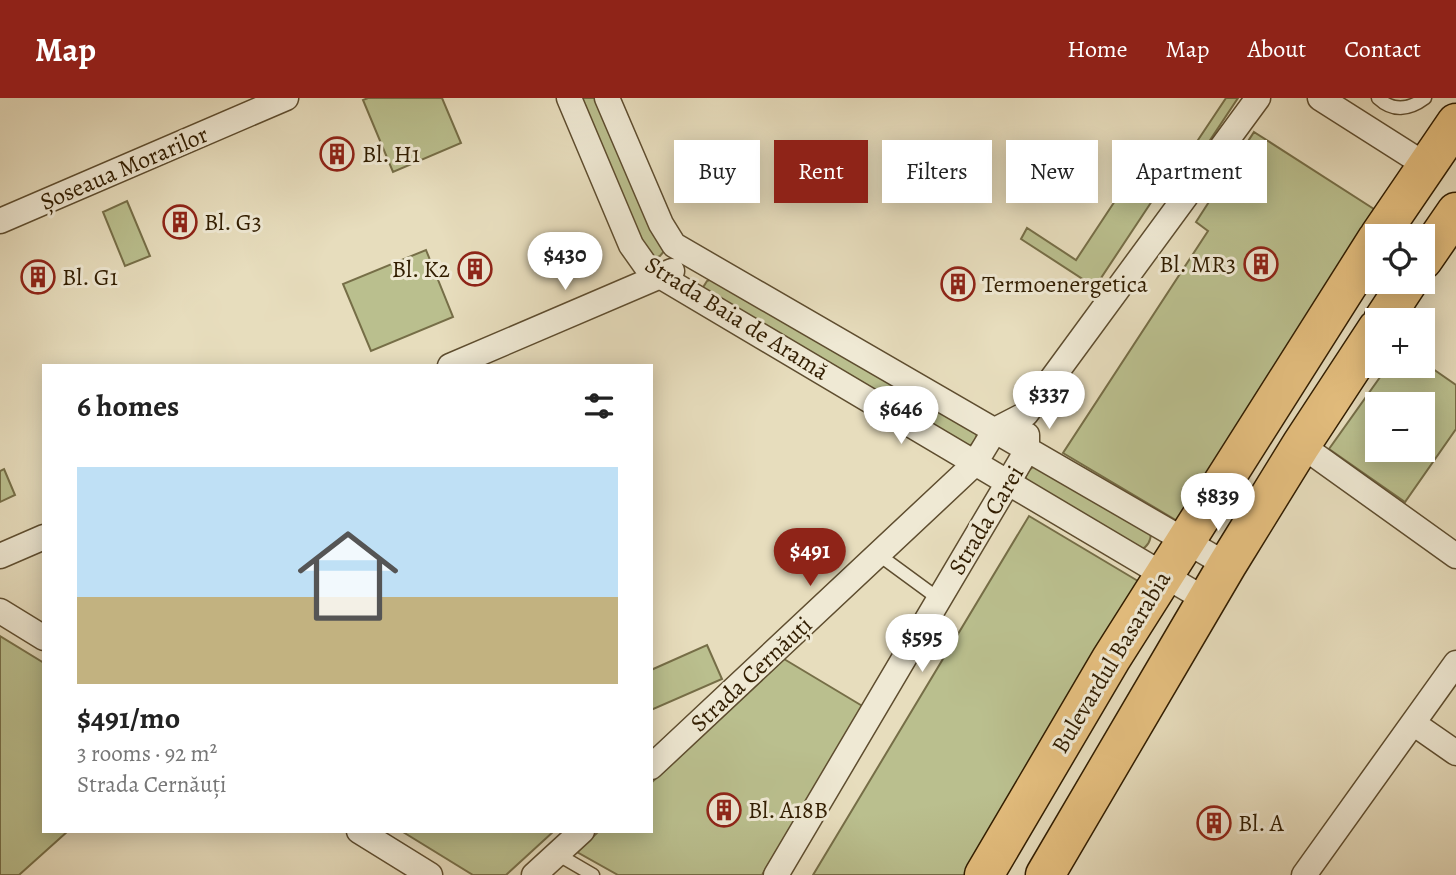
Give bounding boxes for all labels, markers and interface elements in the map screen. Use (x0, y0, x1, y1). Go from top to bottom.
text: Map (35, 27, 96, 72)
text: Home (1067, 33, 1128, 65)
text: Map (1166, 33, 1210, 65)
text: About (1248, 33, 1306, 65)
text: Contact (1344, 33, 1421, 65)
street label: Șoseaua Morarilor (35, 118, 213, 218)
building icon: Bl. H1 (318, 135, 356, 173)
place label: Bl. H1 (362, 138, 420, 170)
chip: Buy (674, 140, 760, 203)
chip: Rent (774, 140, 868, 203)
chip: Filters (882, 140, 992, 203)
chip: New (1006, 140, 1098, 203)
chip: Apartment (1112, 140, 1267, 203)
building icon: Bl. G3 (161, 203, 199, 241)
place label: Bl. G3 (204, 206, 262, 238)
map controls (1365, 224, 1435, 462)
button: locate (1365, 224, 1435, 294)
pin: $430 (524, 232, 606, 292)
text: $430 (544, 239, 587, 270)
building icon: Bl. MR3 (1242, 245, 1280, 283)
place label: Bl. MR3 (1159, 248, 1236, 280)
street label: Strada Baia de Aramă (639, 249, 836, 388)
building icon: Bl. K2 (456, 250, 494, 288)
place label: Bl. K2 (392, 253, 450, 285)
building icon: Bl. G1 (19, 258, 57, 296)
place label: Bl. G1 (62, 261, 118, 293)
building icon: Termoenergetica (939, 265, 977, 303)
place label: Termoenergetica (982, 268, 1149, 300)
button: + (1365, 308, 1435, 378)
pin: $337 (1008, 372, 1090, 431)
text: $337 (1029, 378, 1069, 409)
text: 6 homes (77, 386, 179, 426)
pin: $646 (860, 386, 942, 446)
icon: filters (580, 387, 618, 425)
button: − (1365, 392, 1435, 462)
text: $646 (879, 393, 923, 424)
street label: Strada Carei (941, 459, 1031, 581)
pin: $839 (1177, 474, 1259, 533)
text: $839 (1197, 480, 1239, 511)
icon: home (285, 513, 411, 639)
pin: $491 (769, 528, 851, 588)
text: $491 (790, 535, 830, 566)
street label: Bulevardul Basarabia (1044, 564, 1179, 759)
street label: Strada Cernăuți (683, 609, 819, 739)
pin: $595 (881, 614, 963, 674)
text: $595 (901, 621, 943, 652)
text: $491/mo (77, 698, 180, 738)
text: 3 rooms · 92 m² (77, 738, 217, 769)
text: Strada Cernăuți (77, 769, 227, 800)
building icon: Bl. A18B (705, 791, 743, 829)
place label: Bl. A18B (748, 794, 828, 826)
building icon: Bl. A (1195, 804, 1233, 842)
place label: Bl. A (1238, 807, 1285, 839)

